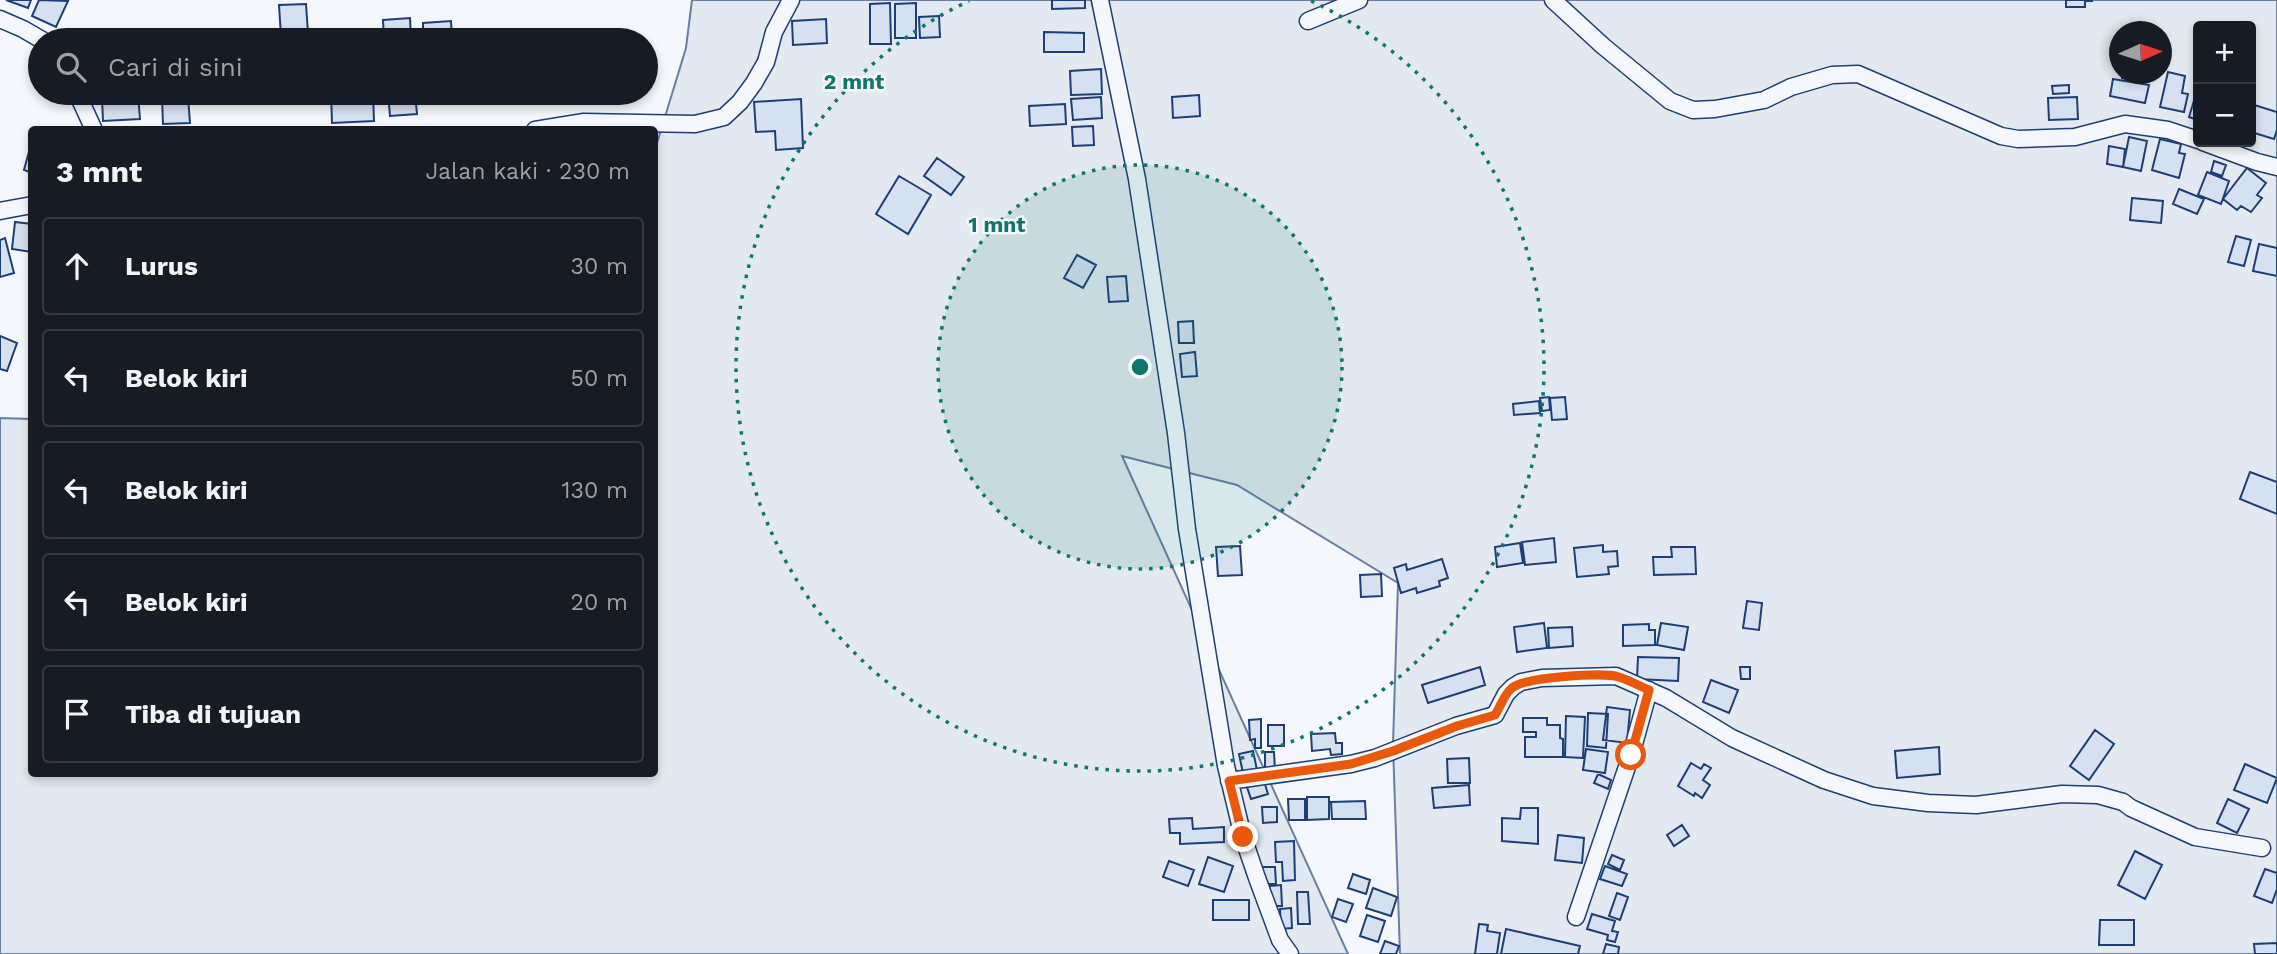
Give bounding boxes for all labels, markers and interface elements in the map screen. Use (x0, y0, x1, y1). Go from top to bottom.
north arrow (2109, 21, 2172, 84)
map controls (2193, 21, 2256, 147)
button: + (2193, 21, 2256, 84)
search box (28, 28, 658, 105)
icon: search (52, 48, 90, 86)
text: Cari di sini (108, 52, 243, 82)
text: 2 mnt (824, 69, 884, 94)
button: − (2193, 84, 2256, 147)
text: 3 mnt (56, 154, 142, 189)
text: Jalan kaki · 230 m (425, 158, 630, 185)
text: 1 mnt (969, 212, 1025, 237)
icon: ahead (58, 247, 96, 285)
text: Lurus (125, 251, 198, 281)
text: 30 m (571, 253, 628, 280)
centre of rings (1128, 355, 1152, 379)
icon: left (58, 359, 96, 397)
text: Belok kiri (125, 363, 248, 393)
text: 50 m (571, 365, 628, 392)
icon: left (58, 471, 96, 509)
text: Belok kiri (125, 475, 248, 505)
text: 130 m (562, 477, 628, 504)
icon: left (58, 583, 96, 621)
text: Belok kiri (125, 587, 248, 617)
text: 20 m (571, 589, 628, 616)
icon: arrive (58, 695, 96, 733)
text: Tiba di tujuan (125, 699, 301, 729)
route start (1615, 739, 1646, 770)
route end (1227, 821, 1258, 852)

